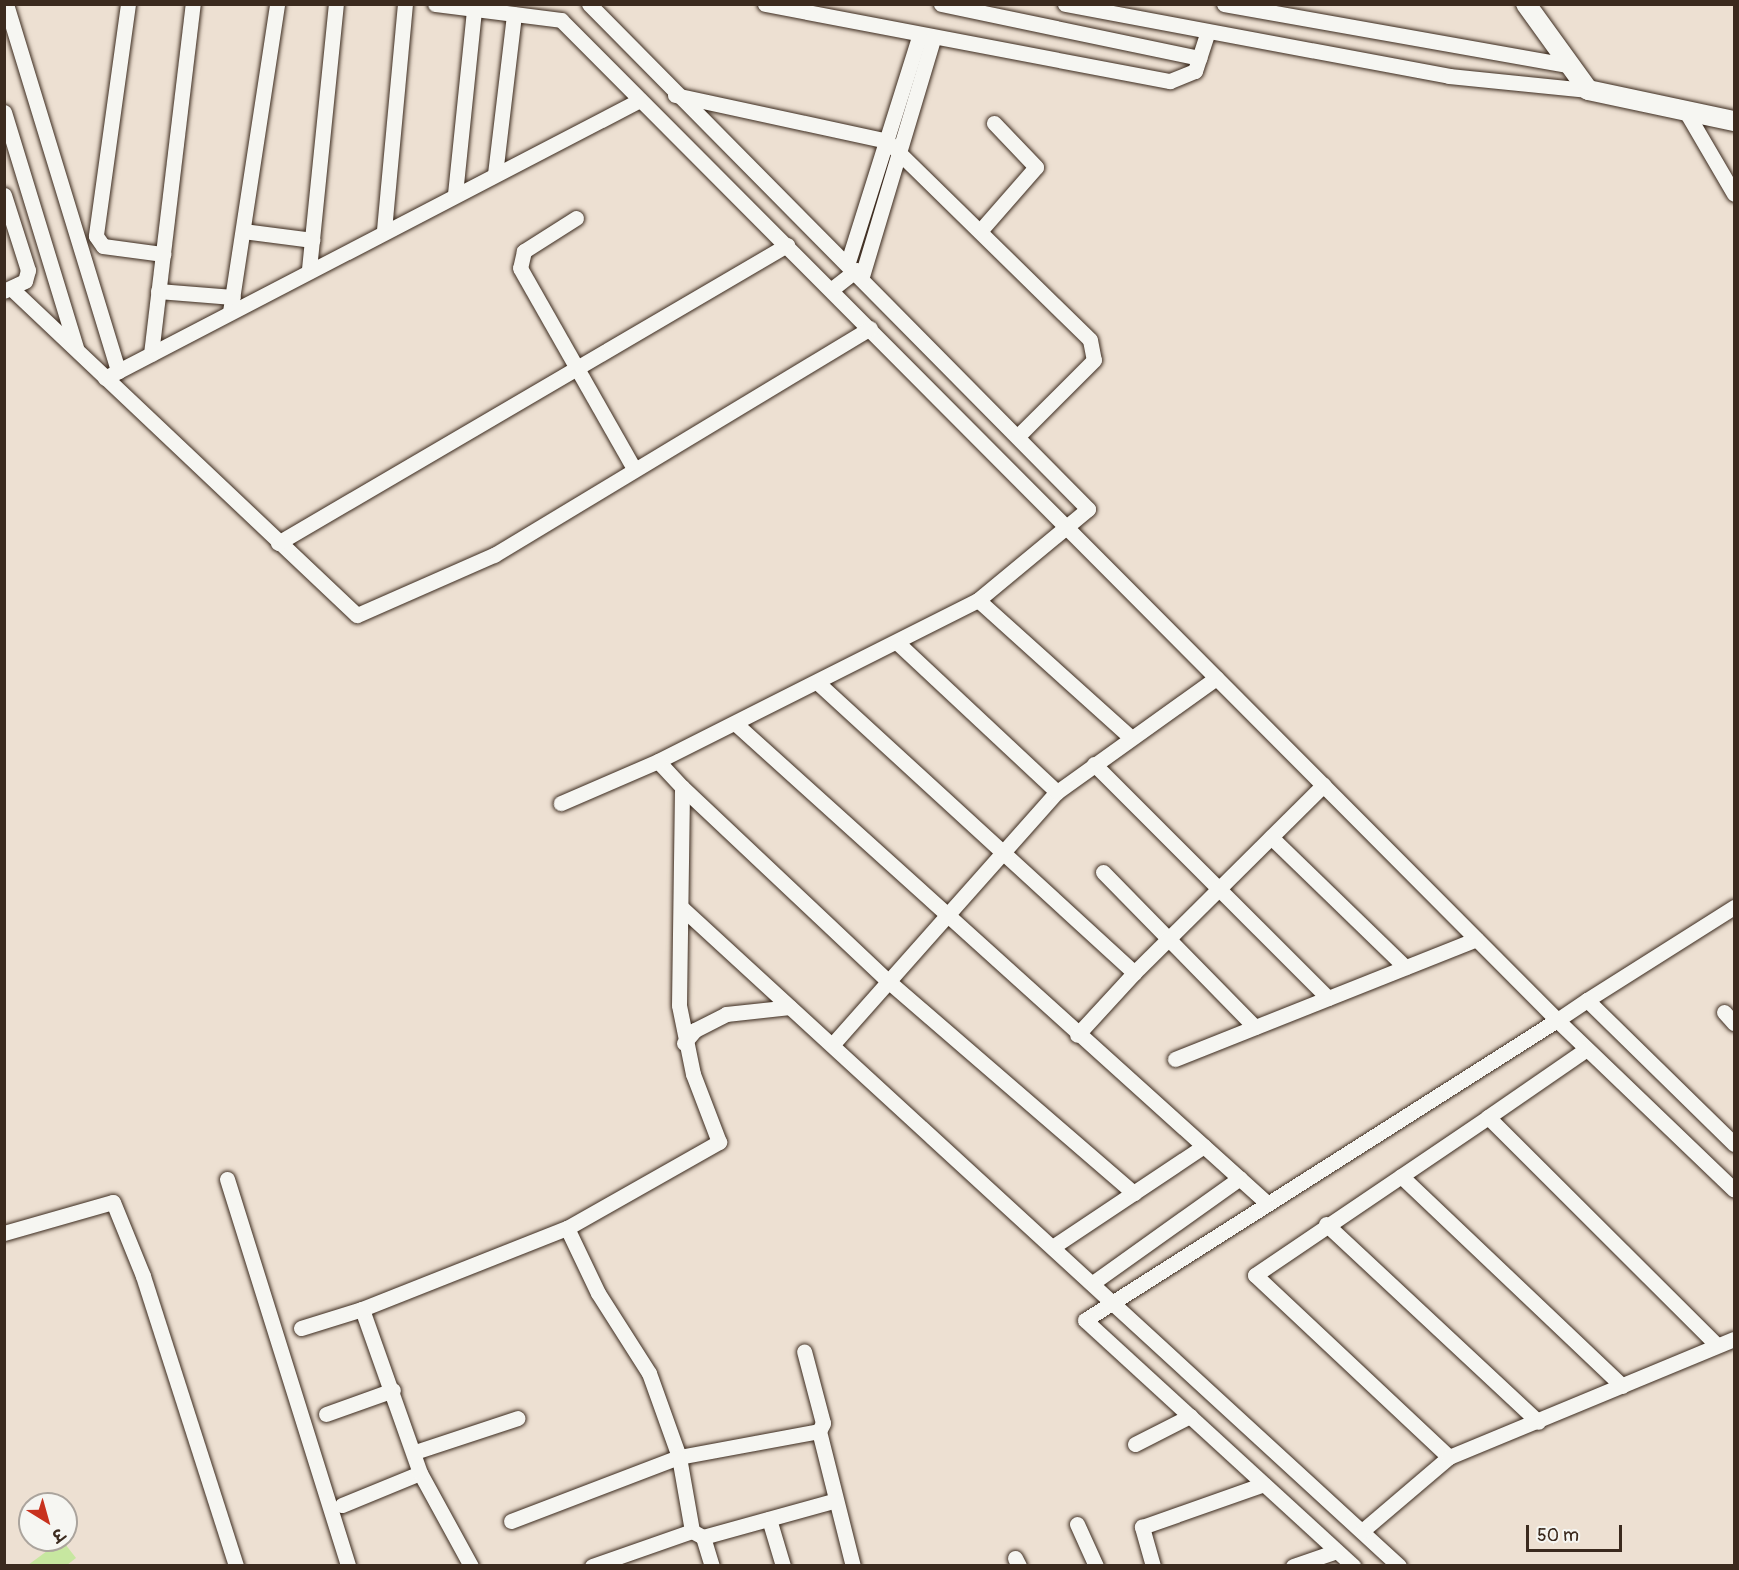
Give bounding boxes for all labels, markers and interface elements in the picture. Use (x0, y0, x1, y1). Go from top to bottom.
north arrow (18, 1492, 78, 1552)
scale bar (1529, 1513, 1625, 1551)
text: उ (47, 1524, 68, 1546)
text: 50 m (1537, 1524, 1579, 1547)

